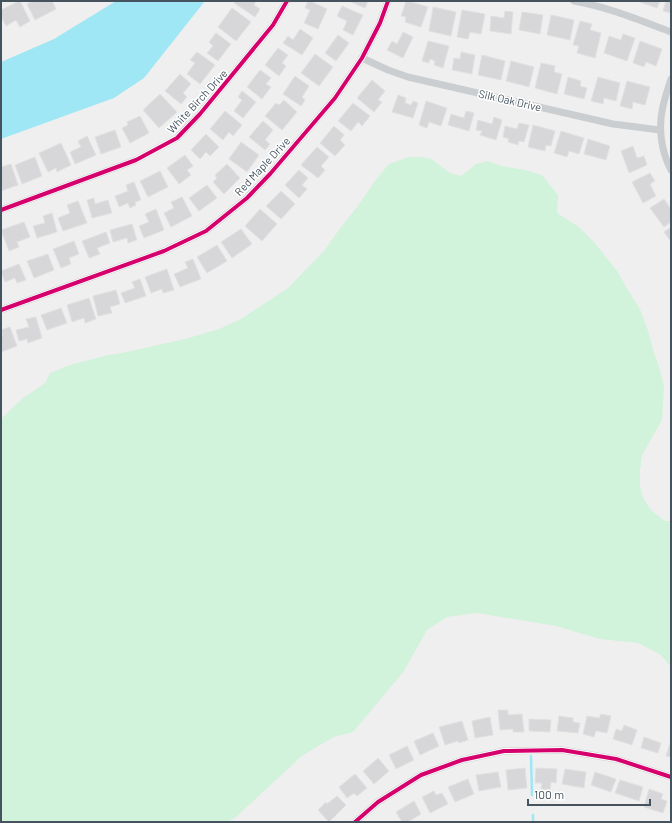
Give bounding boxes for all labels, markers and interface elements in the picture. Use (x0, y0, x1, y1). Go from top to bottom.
street label: White Birch Drive (164, 66, 230, 136)
street label: Silk Oak Drive (477, 86, 543, 114)
street label: Red Maple Drive (232, 134, 293, 198)
scale bar (528, 781, 650, 807)
text: 100 m (534, 787, 564, 801)

